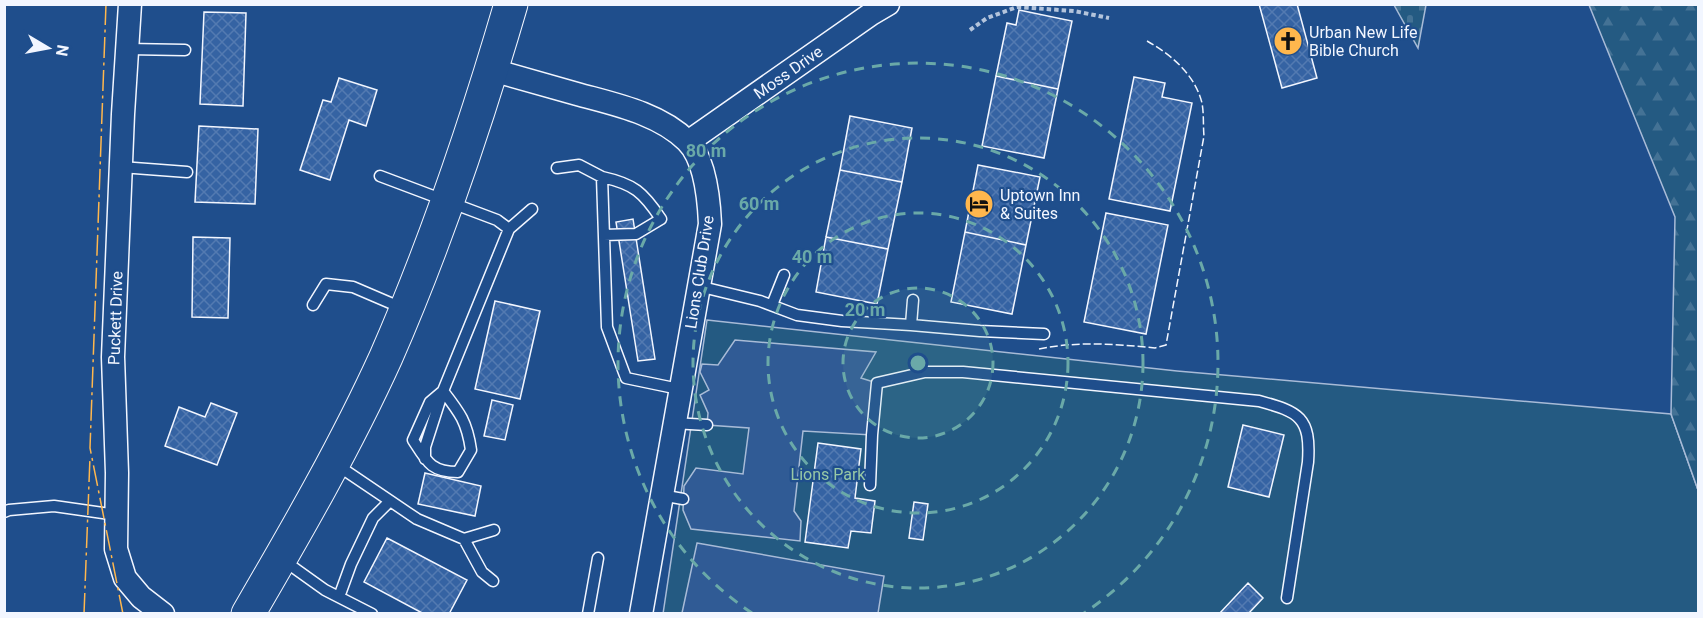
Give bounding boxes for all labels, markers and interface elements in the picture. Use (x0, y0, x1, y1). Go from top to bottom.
north arrow (18, 18, 78, 78)
place label: Urban New Life Bible Church (1309, 23, 1418, 60)
church icon: Urban New Life Bible Church (1272, 25, 1304, 57)
street label: Moss Drive (750, 42, 826, 103)
text: N (52, 43, 73, 58)
text: 80 m (686, 140, 726, 161)
place label: Uptown Inn & Suites (1000, 186, 1080, 223)
hotel icon: Uptown Inn & Suites (963, 188, 995, 220)
text: 60 m (739, 193, 779, 214)
street label: Lions Club Drive (681, 214, 718, 330)
text: 40 m (792, 246, 832, 267)
street label: Puckett Drive (104, 271, 127, 365)
text: 20 m (845, 299, 885, 320)
centre of rings (908, 353, 928, 373)
park label: Lions Park (791, 465, 866, 484)

